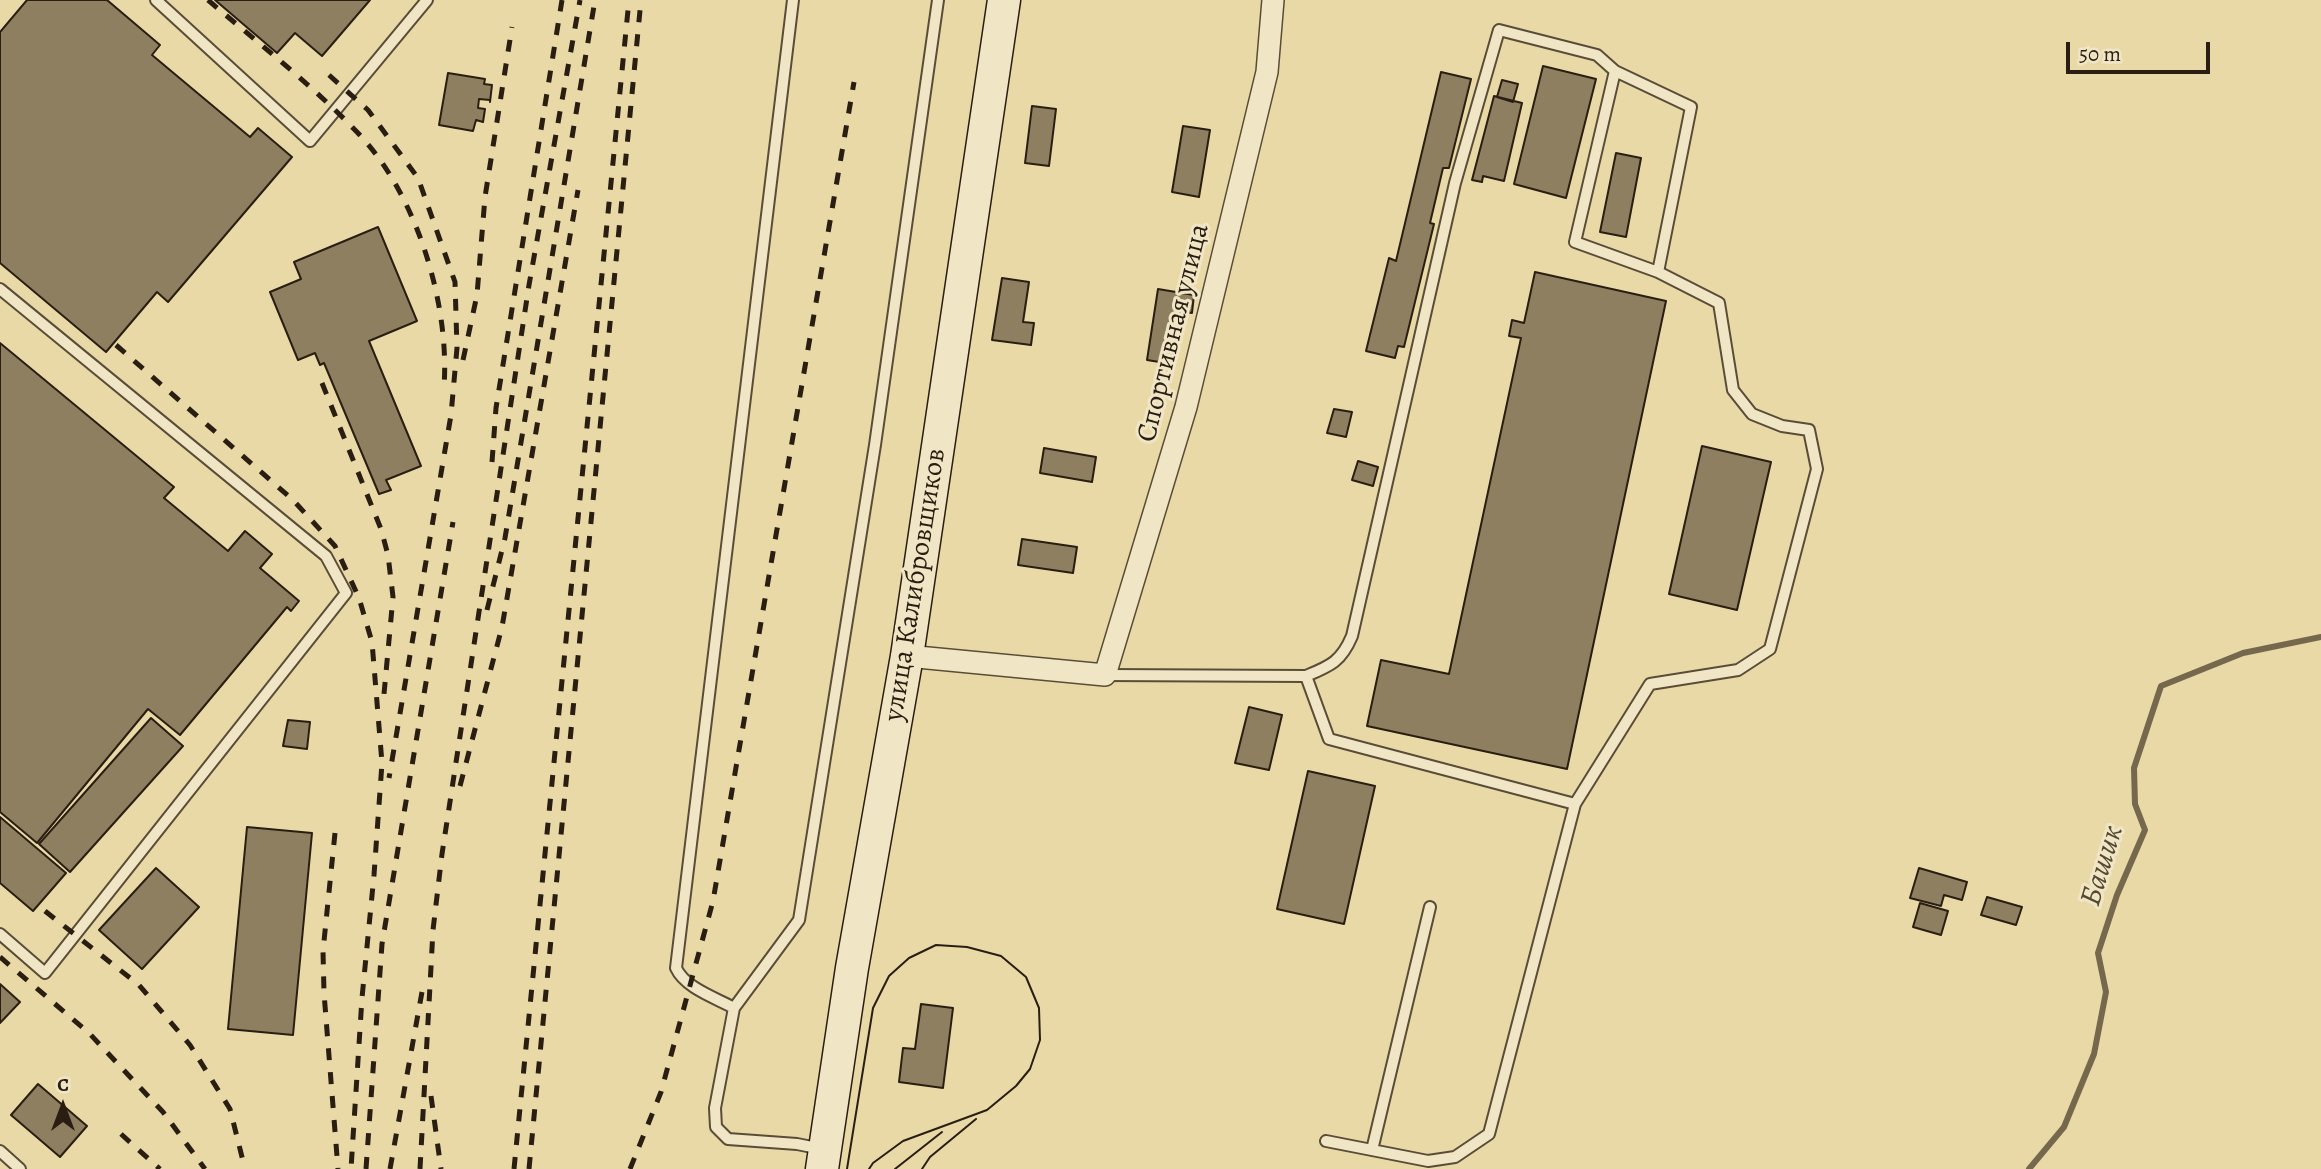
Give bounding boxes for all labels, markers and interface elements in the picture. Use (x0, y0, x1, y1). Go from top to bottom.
scale bar (2069, 28, 2212, 72)
text: 50 m (2079, 40, 2121, 68)
street label: Спортивная улица (1131, 220, 1217, 446)
street label: улица Калибровщиков (878, 446, 954, 724)
water label: Башик (2074, 821, 2132, 911)
north arrow (28, 1071, 98, 1141)
text: С (57, 1072, 69, 1098)

